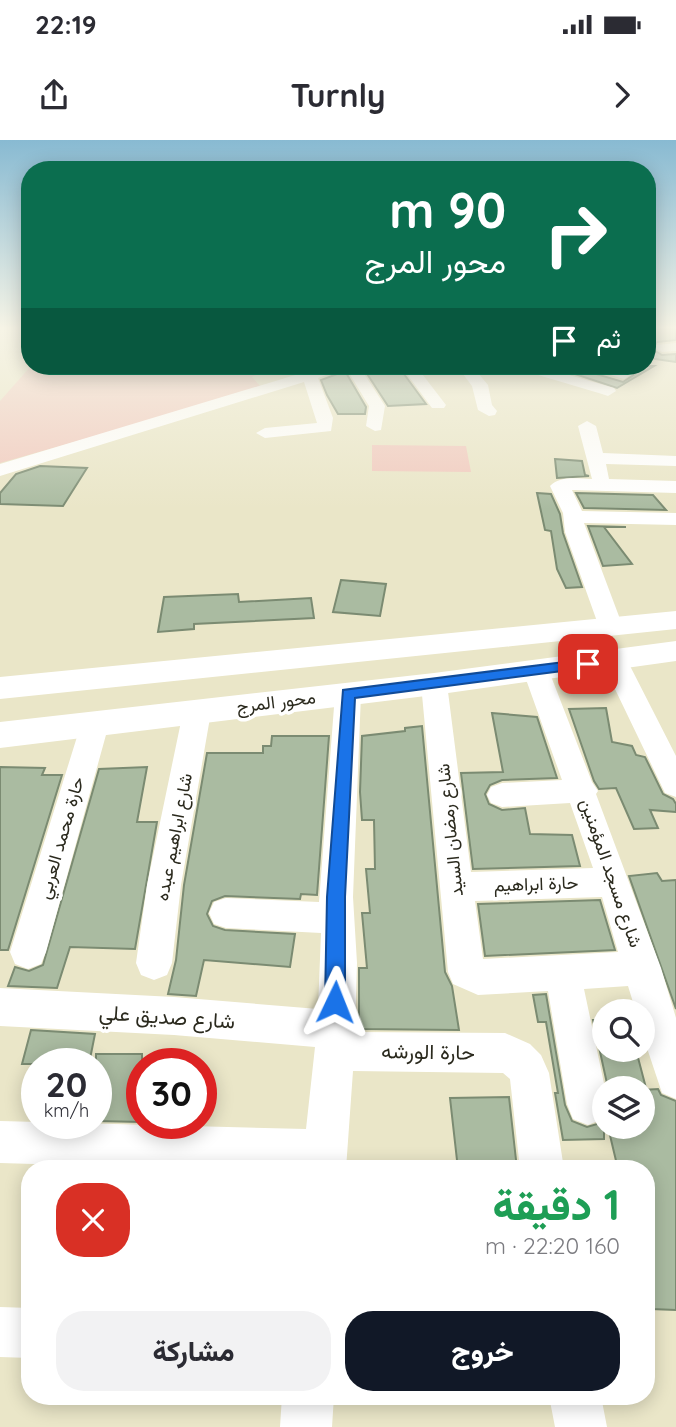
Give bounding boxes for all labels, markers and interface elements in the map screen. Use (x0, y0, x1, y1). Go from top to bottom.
text: 22:19 (35, 8, 97, 41)
text: Turnly (291, 75, 385, 115)
icon: share (35, 76, 73, 114)
icon: forward (603, 76, 641, 114)
text: 90 m (389, 179, 506, 240)
icon: right (530, 189, 621, 280)
text: محور المرج (364, 241, 506, 281)
icon: arrive (545, 322, 583, 360)
text: ثم (597, 322, 621, 355)
pin (558, 634, 618, 694)
icon: arrive (569, 645, 607, 683)
street label: محور المرج (235, 685, 317, 719)
street label: شارع رمضان السيد (431, 762, 469, 898)
street label: شارع ابراهيم عبده (150, 771, 198, 903)
street label: حارة محمد العربي (32, 774, 93, 903)
street label: شارع مسجد المؤمنين (574, 795, 648, 951)
street label: حارة ابراهيم (493, 871, 579, 897)
position arrow (298, 965, 372, 1039)
street label: شارع صديق علي (98, 998, 236, 1039)
map controls (592, 999, 655, 1139)
button: search (592, 999, 655, 1062)
street label: حارة الورشه (381, 1037, 475, 1066)
speed limit sign: 30 (126, 1048, 217, 1139)
text: 20 (46, 1062, 87, 1106)
button: layers (592, 1076, 655, 1139)
text: km/h (44, 1099, 89, 1122)
text: 1 دقيقة (492, 1178, 620, 1231)
button: close (56, 1183, 130, 1257)
text: 160 m · 22:20 (485, 1231, 620, 1260)
button: مشاركة (56, 1311, 331, 1391)
button: خروج (345, 1311, 620, 1391)

